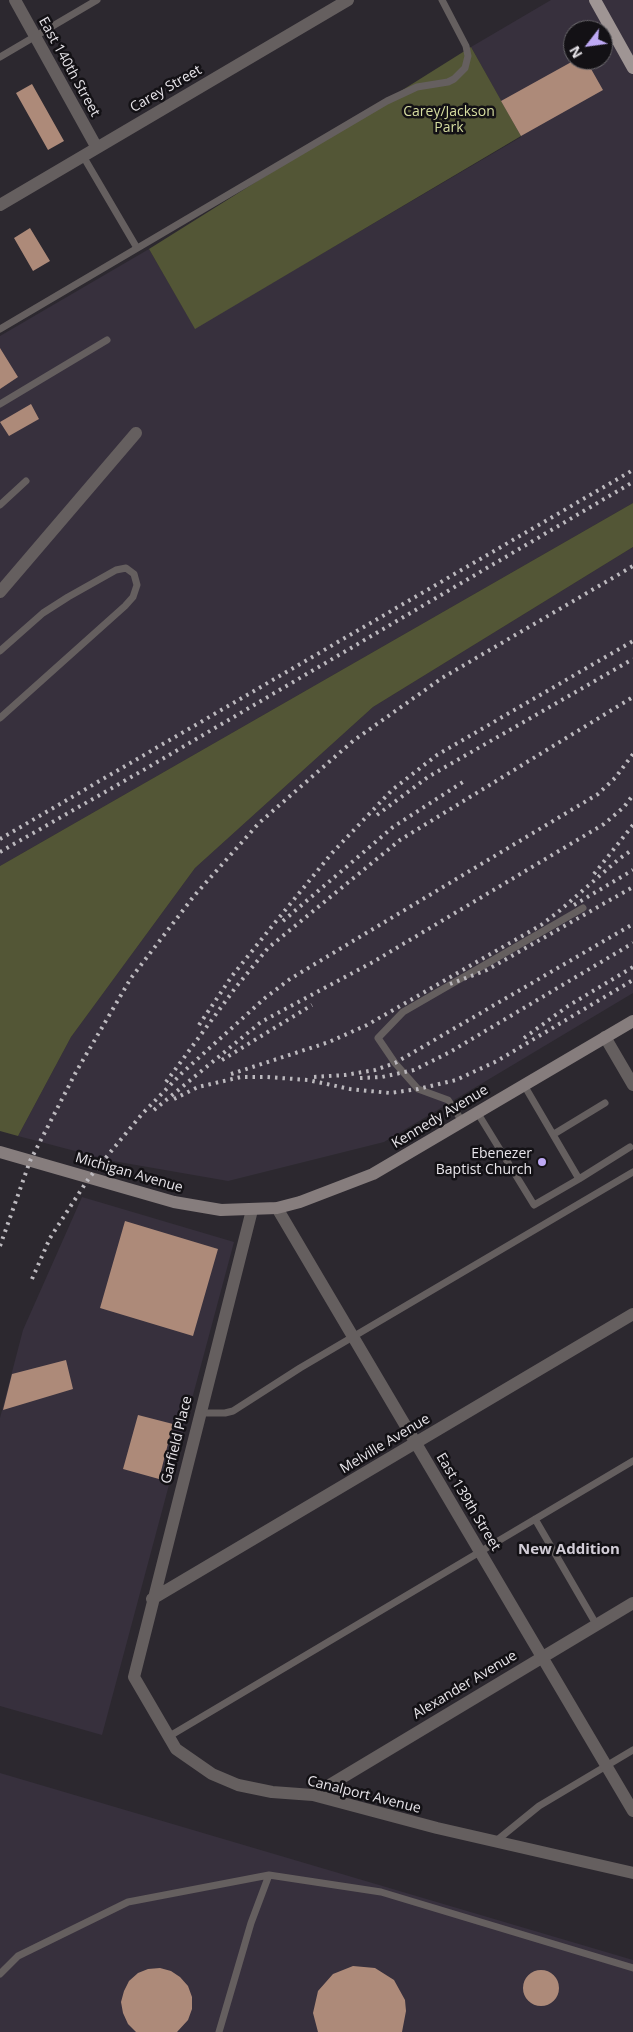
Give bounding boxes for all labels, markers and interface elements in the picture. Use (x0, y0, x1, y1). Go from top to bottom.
street label: East 140th Street (35, 14, 103, 120)
north arrow (563, 20, 613, 70)
text: N (564, 43, 587, 62)
street label: Carey Street (127, 62, 205, 116)
park label: Carey/Jackson Park (403, 104, 495, 136)
street label: Kennedy Avenue (389, 1082, 491, 1152)
place label: Ebenezer Baptist Church (436, 1146, 532, 1178)
street label: Michigan Avenue (73, 1150, 185, 1196)
marker: Ebenezer Baptist Church (536, 1156, 548, 1168)
street label: Garfield Place (158, 1394, 196, 1486)
street label: Melville Avenue (337, 1411, 433, 1477)
street label: East 139th Street (432, 1450, 504, 1554)
district label: New Addition (518, 1541, 620, 1559)
street label: Alexander Avenue (410, 1647, 520, 1723)
street label: Canalport Avenue (305, 1773, 423, 1817)

